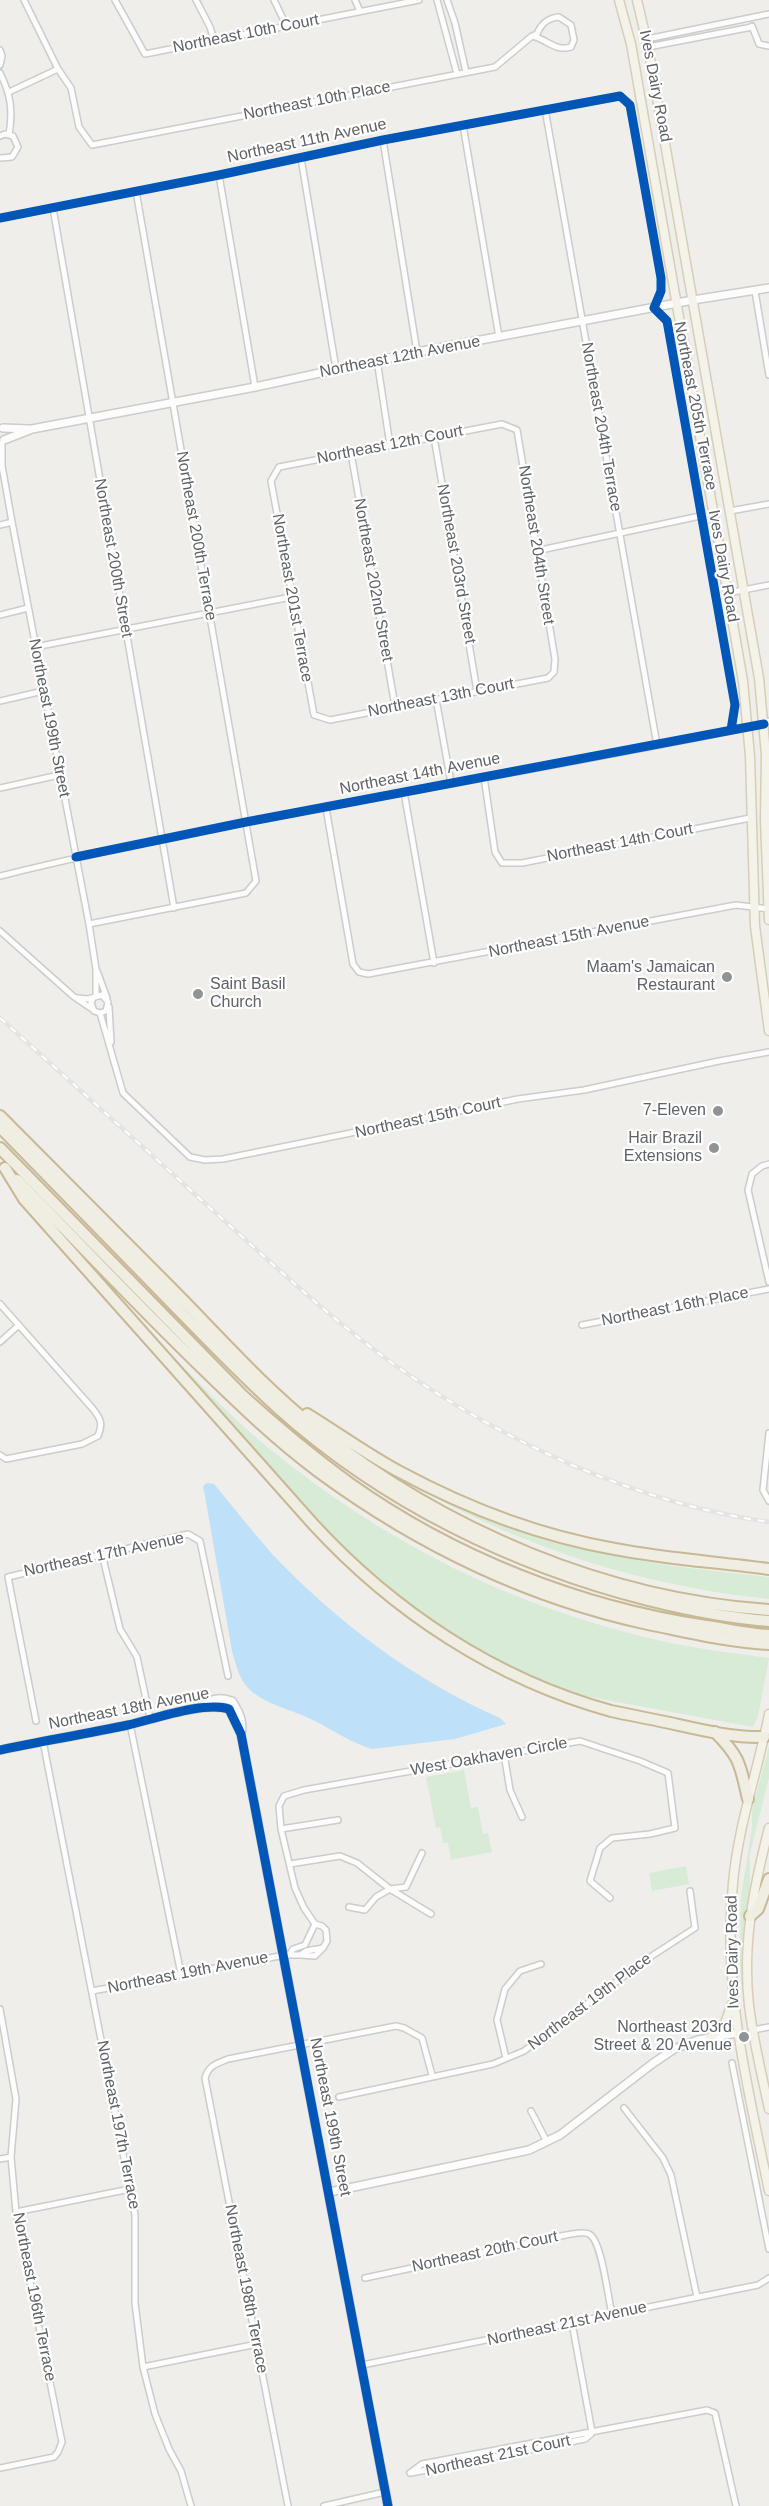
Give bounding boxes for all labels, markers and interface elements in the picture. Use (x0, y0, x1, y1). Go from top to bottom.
street label: Northeast 10th Court (171, 10, 321, 58)
street label: Ives Dairy Road (635, 28, 675, 144)
street label: Northeast 10th Place (242, 77, 392, 125)
street label: Northeast 11th Avenue (226, 115, 388, 167)
street label: Northeast 205th Terrace (669, 320, 721, 492)
street label: Northeast 12th Avenue (318, 332, 482, 382)
street label: Northeast 204th Terrace (577, 341, 625, 513)
street label: Northeast 12th Court (315, 421, 465, 469)
street label: Northeast 200th Terrace (172, 450, 220, 622)
street label: Northeast 204th Street (514, 464, 558, 626)
street label: Northeast 200th Street (90, 477, 136, 639)
street label: Northeast 203rd Street (432, 483, 480, 645)
street label: Northeast 202nd Street (349, 497, 397, 663)
street label: Ives Dairy Road (704, 508, 742, 624)
street label: Northeast 201st Terrace (268, 512, 316, 684)
street label: Northeast 199th Street (24, 637, 74, 799)
street label: Northeast 13th Court (366, 674, 516, 722)
street label: Northeast 14th Avenue (338, 749, 502, 799)
street label: Northeast 14th Court (545, 819, 695, 867)
street label: Northeast 15th Avenue (487, 912, 651, 962)
place label: Maam's Jamaican Restaurant (587, 958, 715, 996)
marker: Maam's Jamaican Restaurant (720, 970, 734, 984)
place label: Saint Basil Church (210, 975, 286, 1013)
marker: Saint Basil Church (191, 987, 205, 1001)
street label: Northeast 15th Court (353, 1093, 503, 1143)
place label: 7-Eleven (643, 1101, 706, 1121)
marker: 7-Eleven (711, 1104, 725, 1118)
place label: Hair Brazil Extensions (624, 1129, 702, 1167)
marker: Hair Brazil Extensions (707, 1141, 721, 1155)
street label: Northeast 16th Place (600, 1283, 750, 1331)
street label: Northeast 17th Avenue (22, 1529, 186, 1581)
street label: Northeast 18th Avenue (47, 1684, 211, 1734)
street label: West Oakhaven Circle (409, 1734, 569, 1780)
street label: Ives Dairy Road (722, 1895, 744, 2009)
street label: Northeast 19th Avenue (106, 1948, 270, 1998)
street label: Northeast 19th Place (525, 1949, 655, 2055)
place label: Northeast 203rd Street & 20 Avenue (594, 2018, 732, 2056)
marker: Northeast 203rd Street & 20 Avenue (737, 2030, 751, 2044)
street label: Northeast 199th Street (305, 2036, 355, 2198)
street label: Northeast 197th Terrace (92, 2039, 144, 2211)
street label: Northeast 198th Terrace (220, 2203, 272, 2375)
street label: Northeast 196th Terrace (8, 2211, 60, 2383)
street label: Northeast 20th Court (410, 2227, 560, 2277)
street label: Northeast 21st Avenue (486, 2298, 648, 2350)
street label: Northeast 21st Court (424, 2431, 572, 2481)

